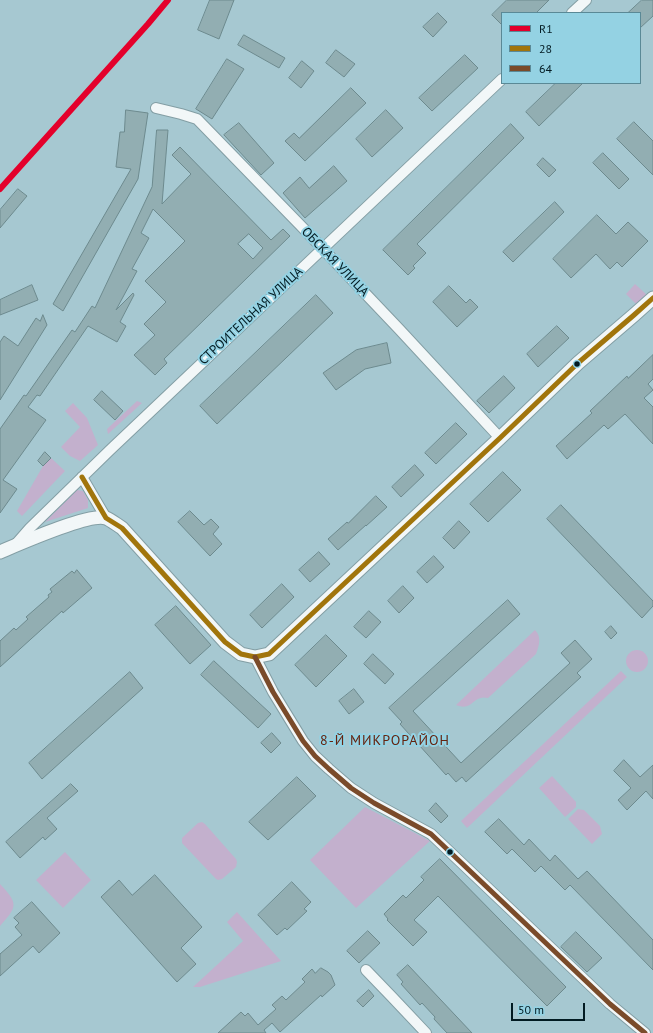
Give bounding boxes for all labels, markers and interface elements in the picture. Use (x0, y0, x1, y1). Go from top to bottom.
legend (501, 12, 641, 84)
text: R1 (539, 21, 553, 36)
text: 28 (539, 41, 552, 56)
text: 64 (539, 61, 552, 76)
street label: ОБСКАЯ УЛИЦА (298, 224, 372, 300)
street label: СТРОИТЕЛЬНАЯ УЛИЦА (196, 264, 306, 368)
unlabelled marker (572, 359, 582, 369)
district label: 8-Й МИКРОРАЙОН (320, 733, 450, 749)
unlabelled marker (445, 847, 455, 857)
scale bar (513, 995, 587, 1021)
text: 50 m (518, 1002, 544, 1017)

